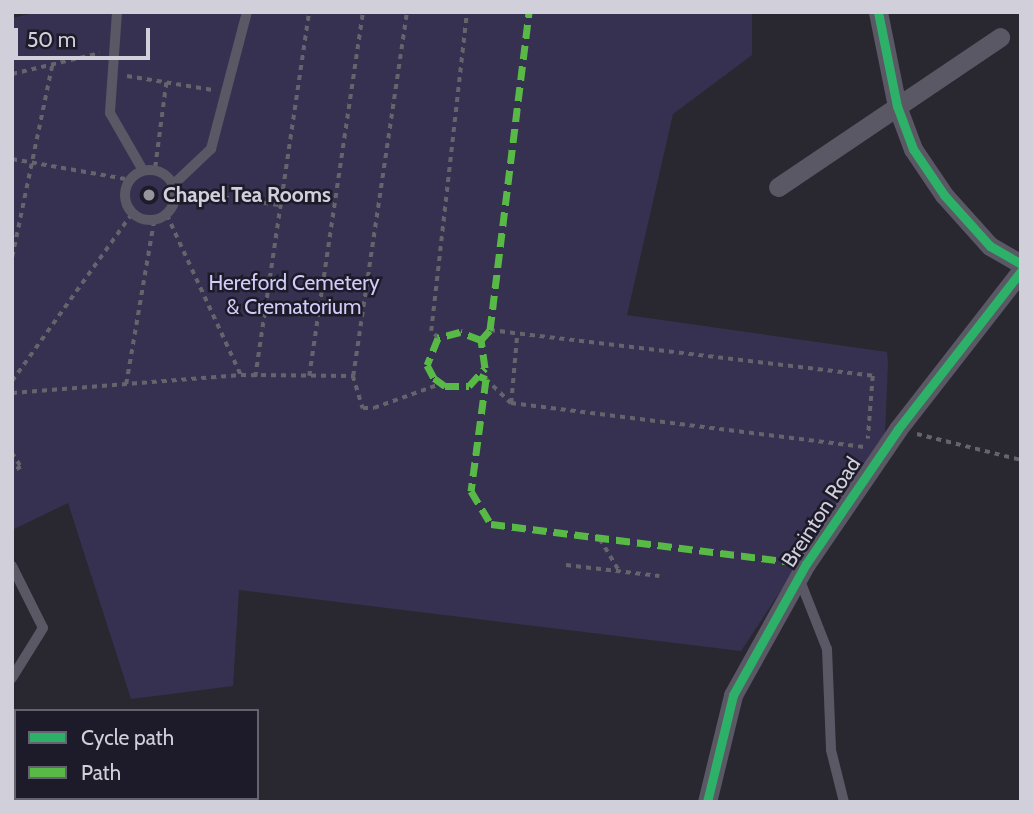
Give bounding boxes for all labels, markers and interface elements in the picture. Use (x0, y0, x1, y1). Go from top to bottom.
scale bar (18, 14, 154, 58)
text: 50 m (27, 27, 76, 52)
place label: Chapel Tea Rooms (163, 182, 331, 208)
marker: Chapel Tea Rooms (141, 187, 157, 203)
park label: Hereford Cemetery & Crematorium (209, 270, 379, 320)
street label: Breinton Road (776, 452, 866, 572)
legend (14, 709, 259, 800)
text: Cycle path (81, 725, 174, 750)
text: Path (81, 760, 121, 785)

